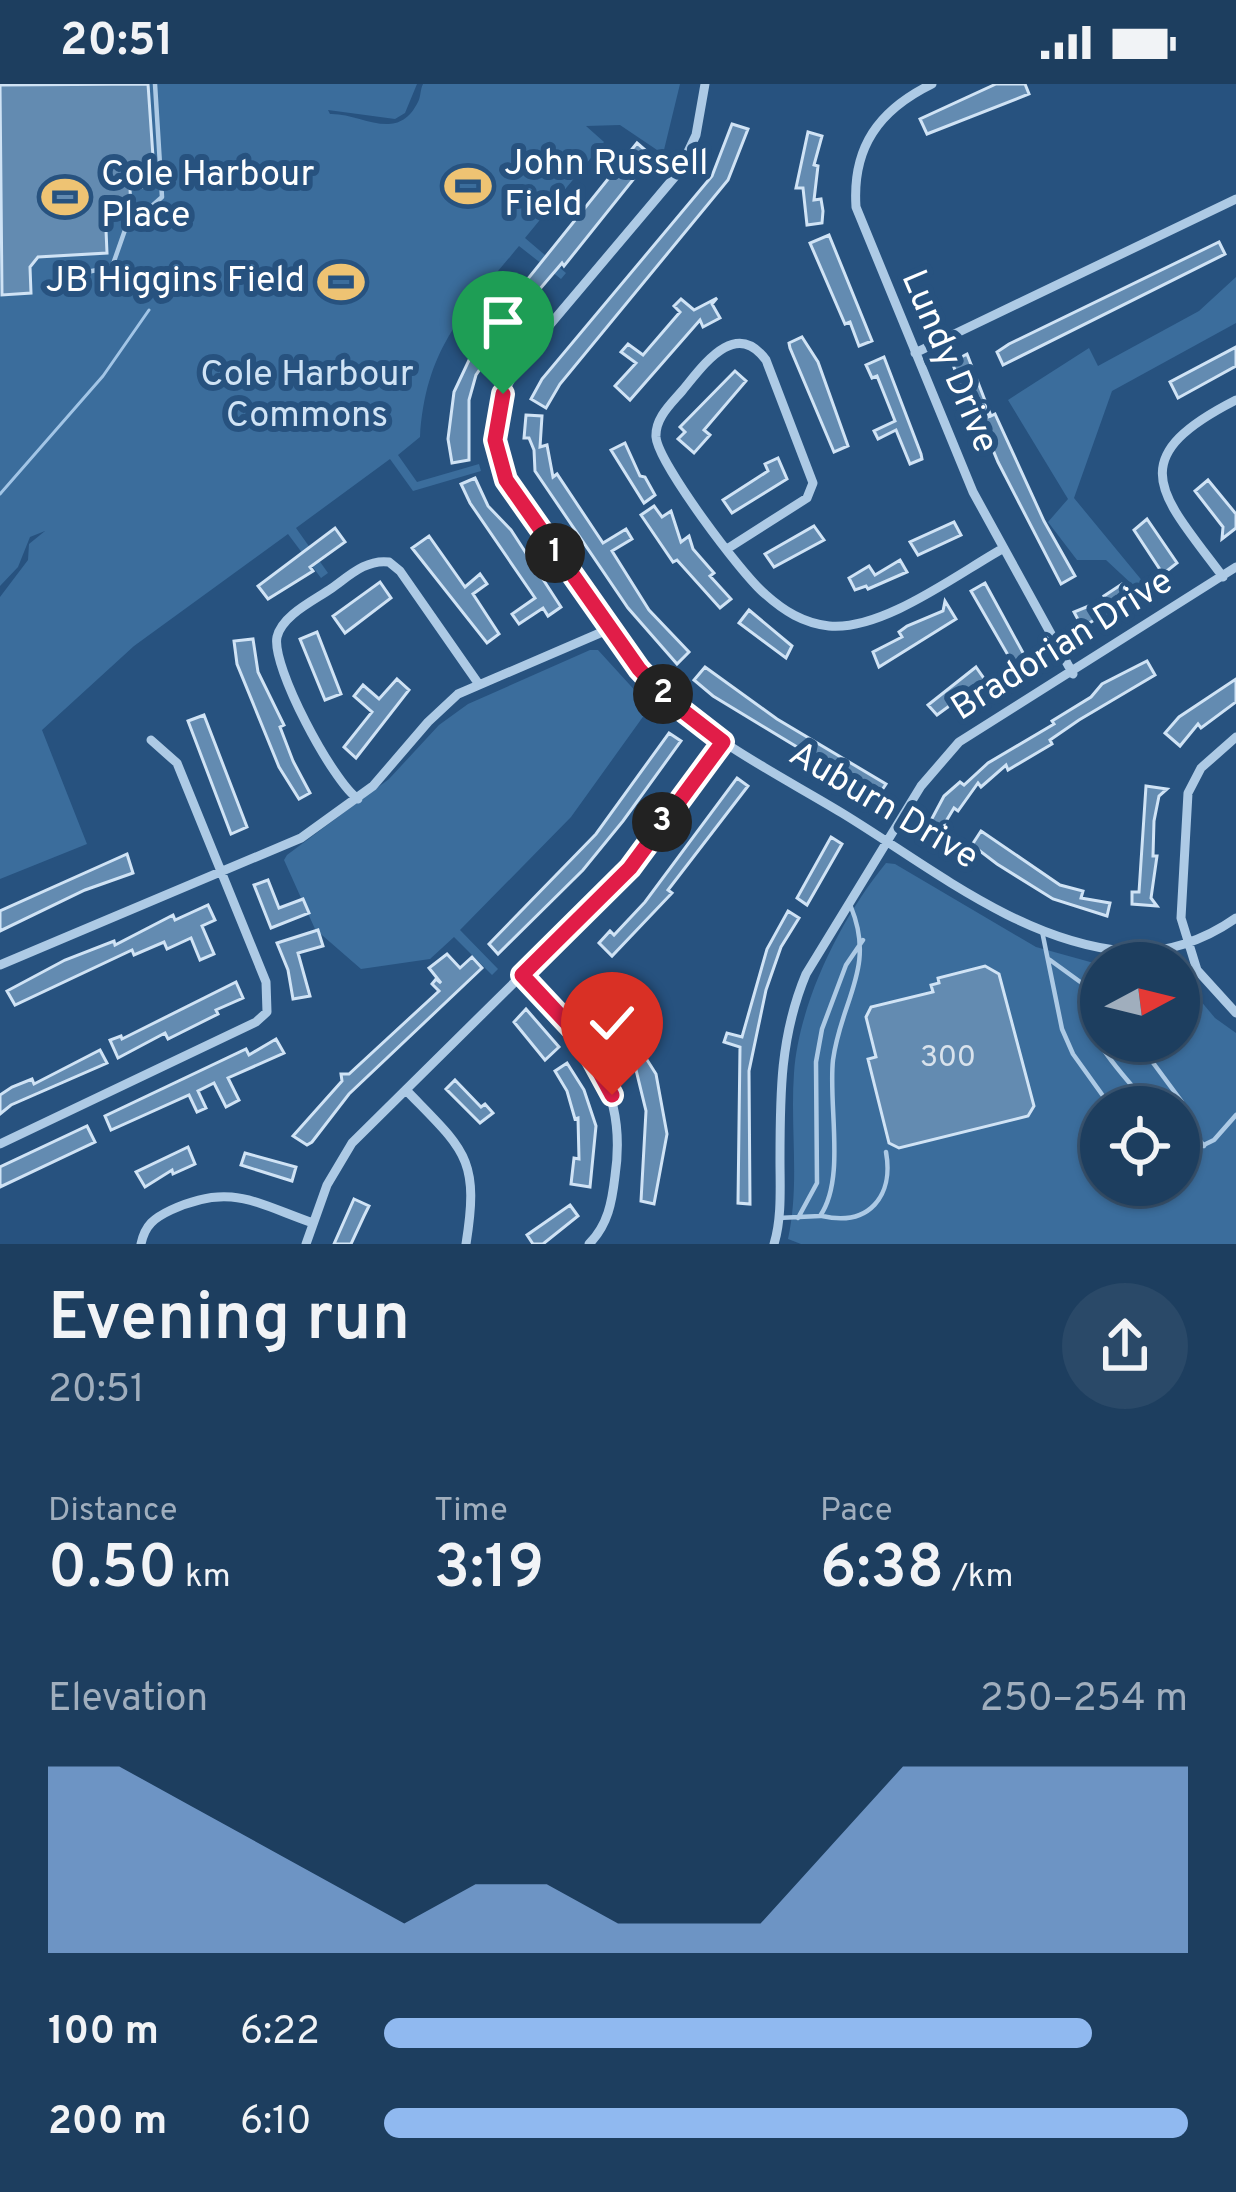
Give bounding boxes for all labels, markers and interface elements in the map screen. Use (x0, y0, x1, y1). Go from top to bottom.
text: 20:51 (60, 14, 174, 71)
place label: John Russell Field (504, 142, 709, 229)
place label: Cole Harbour Place (101, 153, 315, 240)
sports icon: John Russell Field (443, 161, 493, 211)
sports icon: Cole Harbour Place (40, 172, 90, 222)
sports icon: JB Higgins Field (316, 257, 366, 307)
place label: JB Higgins Field (45, 259, 305, 305)
street label: Lundy Drive (889, 264, 1007, 460)
pin (452, 271, 554, 394)
icon: arrive (470, 289, 536, 355)
park label: Cole Harbour Commons (200, 353, 414, 440)
pin: 1 (525, 523, 585, 583)
text: 1 (548, 532, 562, 574)
street label: Bradorian Drive (944, 559, 1182, 733)
pin: 2 (633, 664, 693, 724)
text: 2 (653, 673, 673, 715)
street label: Auburn Drive (780, 732, 986, 882)
pin: 3 (632, 792, 692, 852)
text: 3 (652, 801, 672, 843)
north arrow (1080, 942, 1200, 1062)
map controls (1080, 942, 1200, 1206)
pin (561, 972, 663, 1095)
icon: check (579, 990, 645, 1056)
house number: 300 (920, 1040, 976, 1077)
button: locate (1080, 1086, 1200, 1206)
text: Evening run (48, 1280, 410, 1363)
button: share (1062, 1283, 1188, 1409)
text: 20:51 (48, 1367, 144, 1416)
text: Distance (48, 1491, 178, 1533)
text: Time (434, 1491, 508, 1533)
text: Pace (820, 1491, 893, 1533)
text: 0.50 (48, 1533, 177, 1609)
text: 3:19 (434, 1533, 544, 1609)
text: 6:38 (820, 1533, 944, 1609)
text: km (177, 1557, 231, 1599)
text: /km (944, 1557, 1013, 1599)
text: Elevation (48, 1676, 208, 1725)
text: 250–254 m (980, 1676, 1188, 1725)
text: 100 m (48, 2009, 159, 2058)
text: 6:22 (240, 2009, 320, 2058)
text: 200 m (48, 2099, 167, 2148)
text: 6:10 (240, 2099, 312, 2148)

